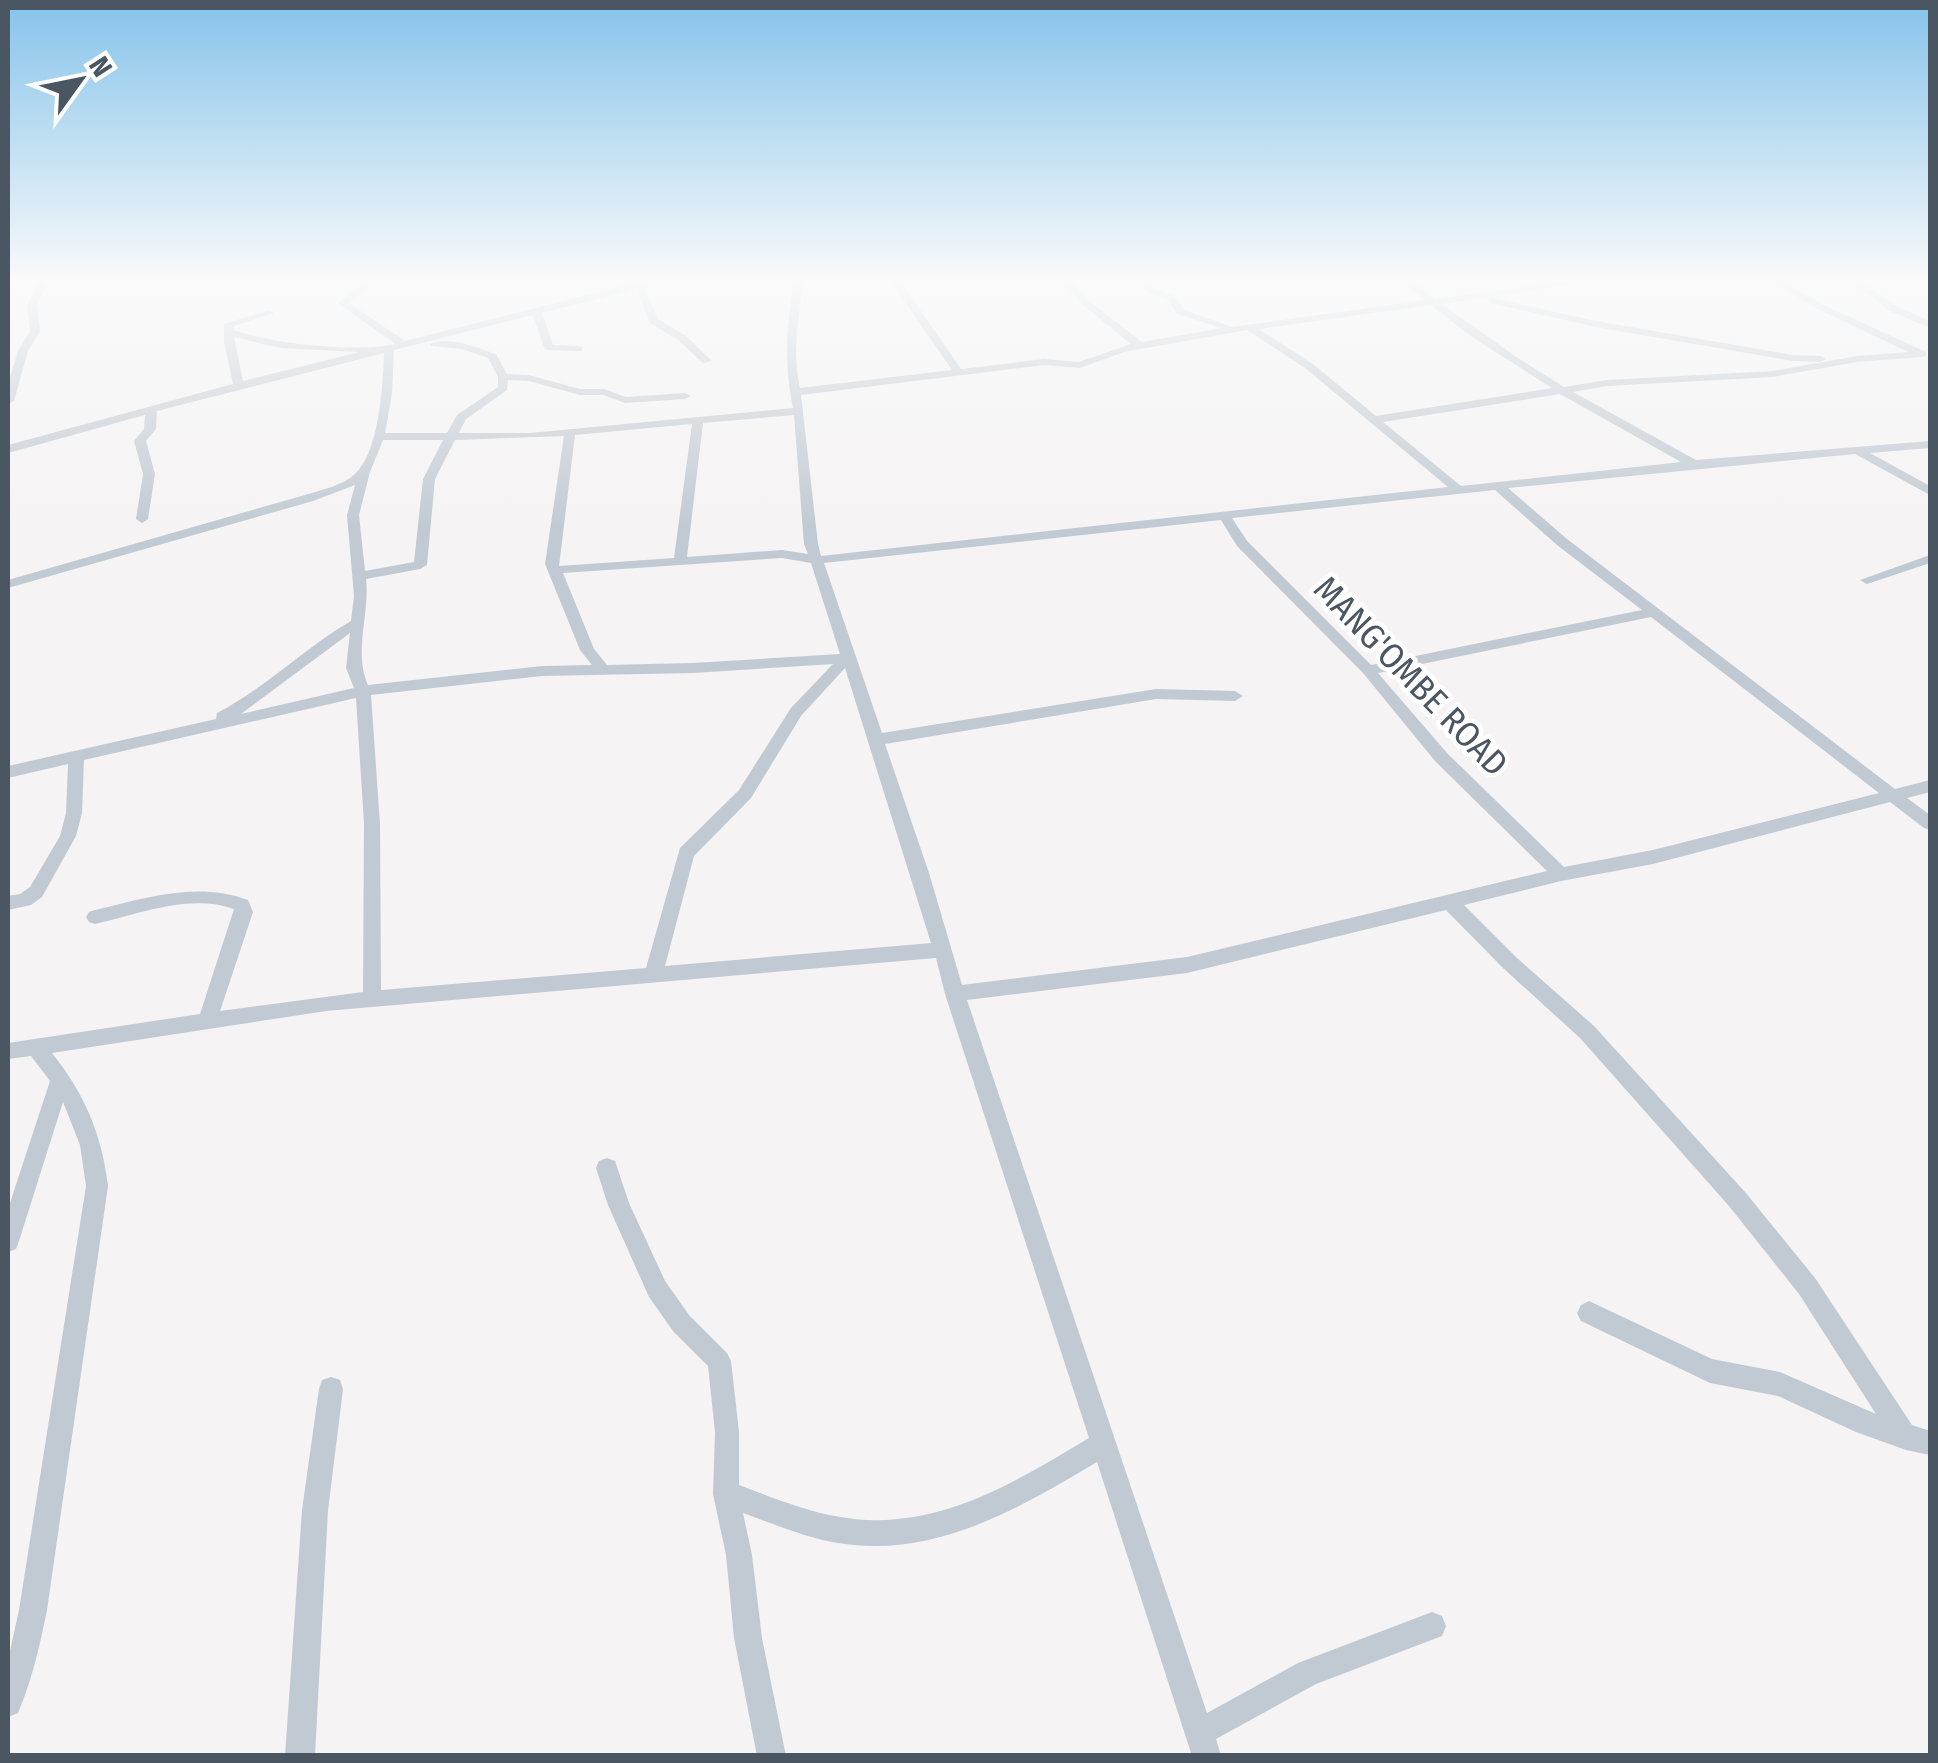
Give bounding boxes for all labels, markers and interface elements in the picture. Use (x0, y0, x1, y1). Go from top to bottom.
north arrow (30, 30, 130, 130)
text: N (82, 51, 119, 83)
street label: MANG'OMBE ROAD (1305, 568, 1517, 784)

